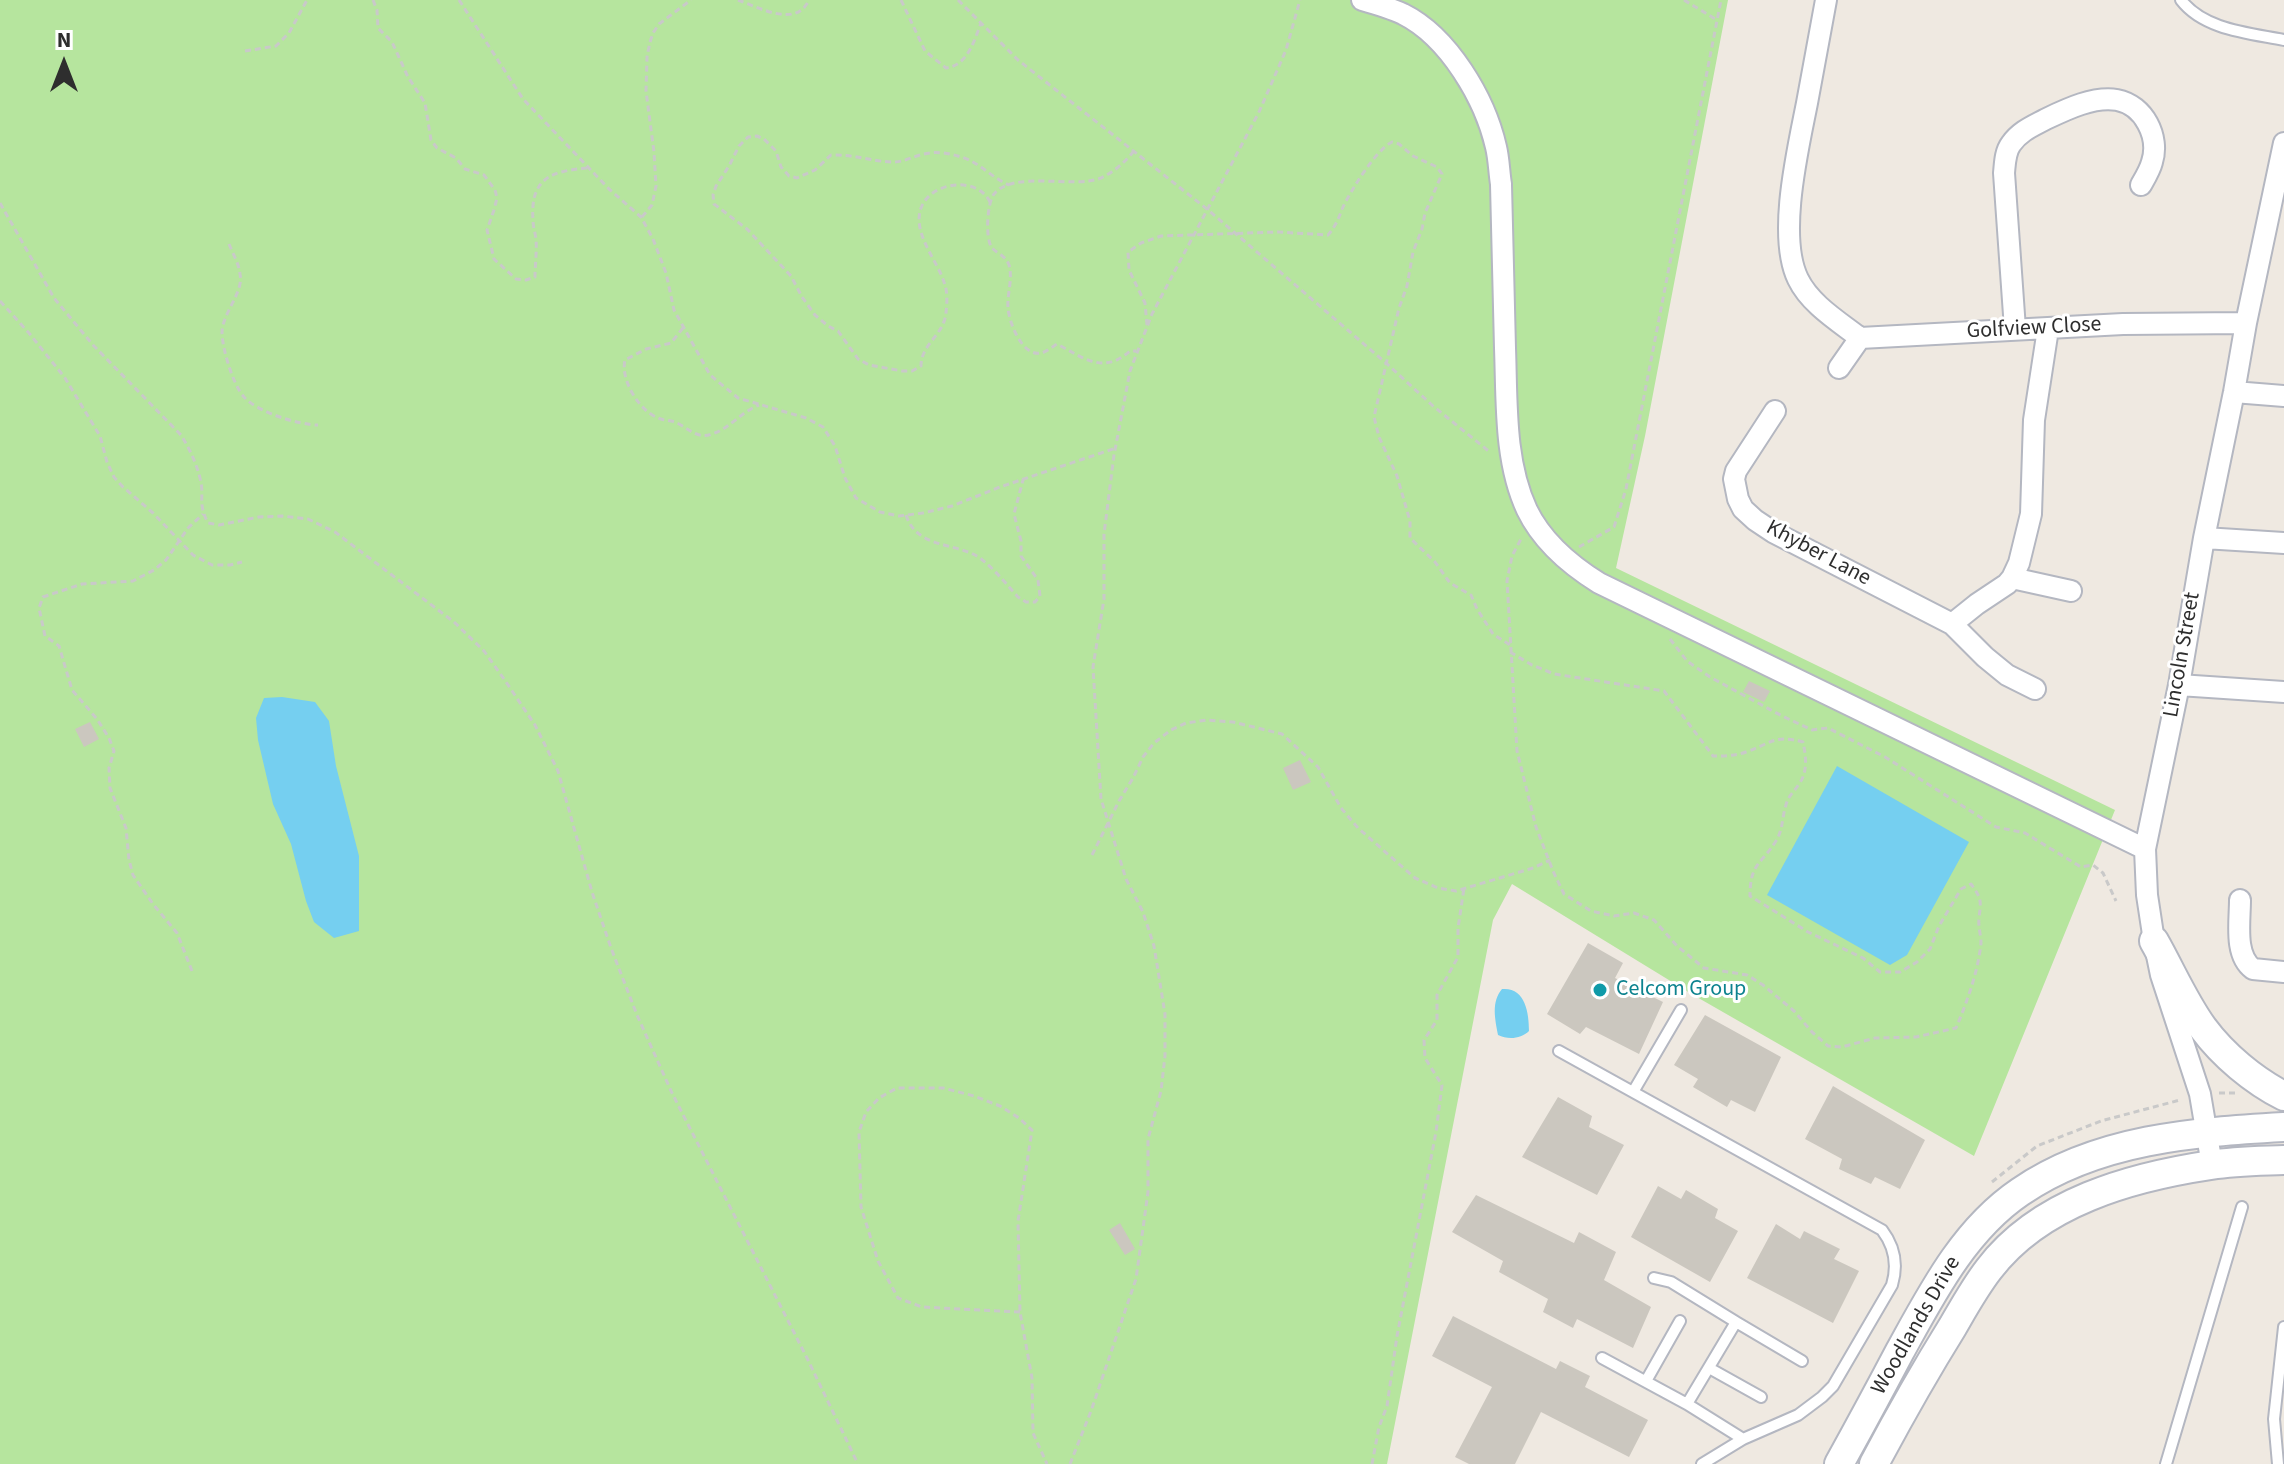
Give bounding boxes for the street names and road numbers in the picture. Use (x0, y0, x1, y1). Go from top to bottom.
street label: Golfview Close (1966, 312, 2102, 346)
street label: Khyber Lane (1761, 515, 1875, 593)
street label: Lincoln Street (2159, 590, 2207, 720)
street label: Woodlands Drive (1867, 1252, 1967, 1400)

